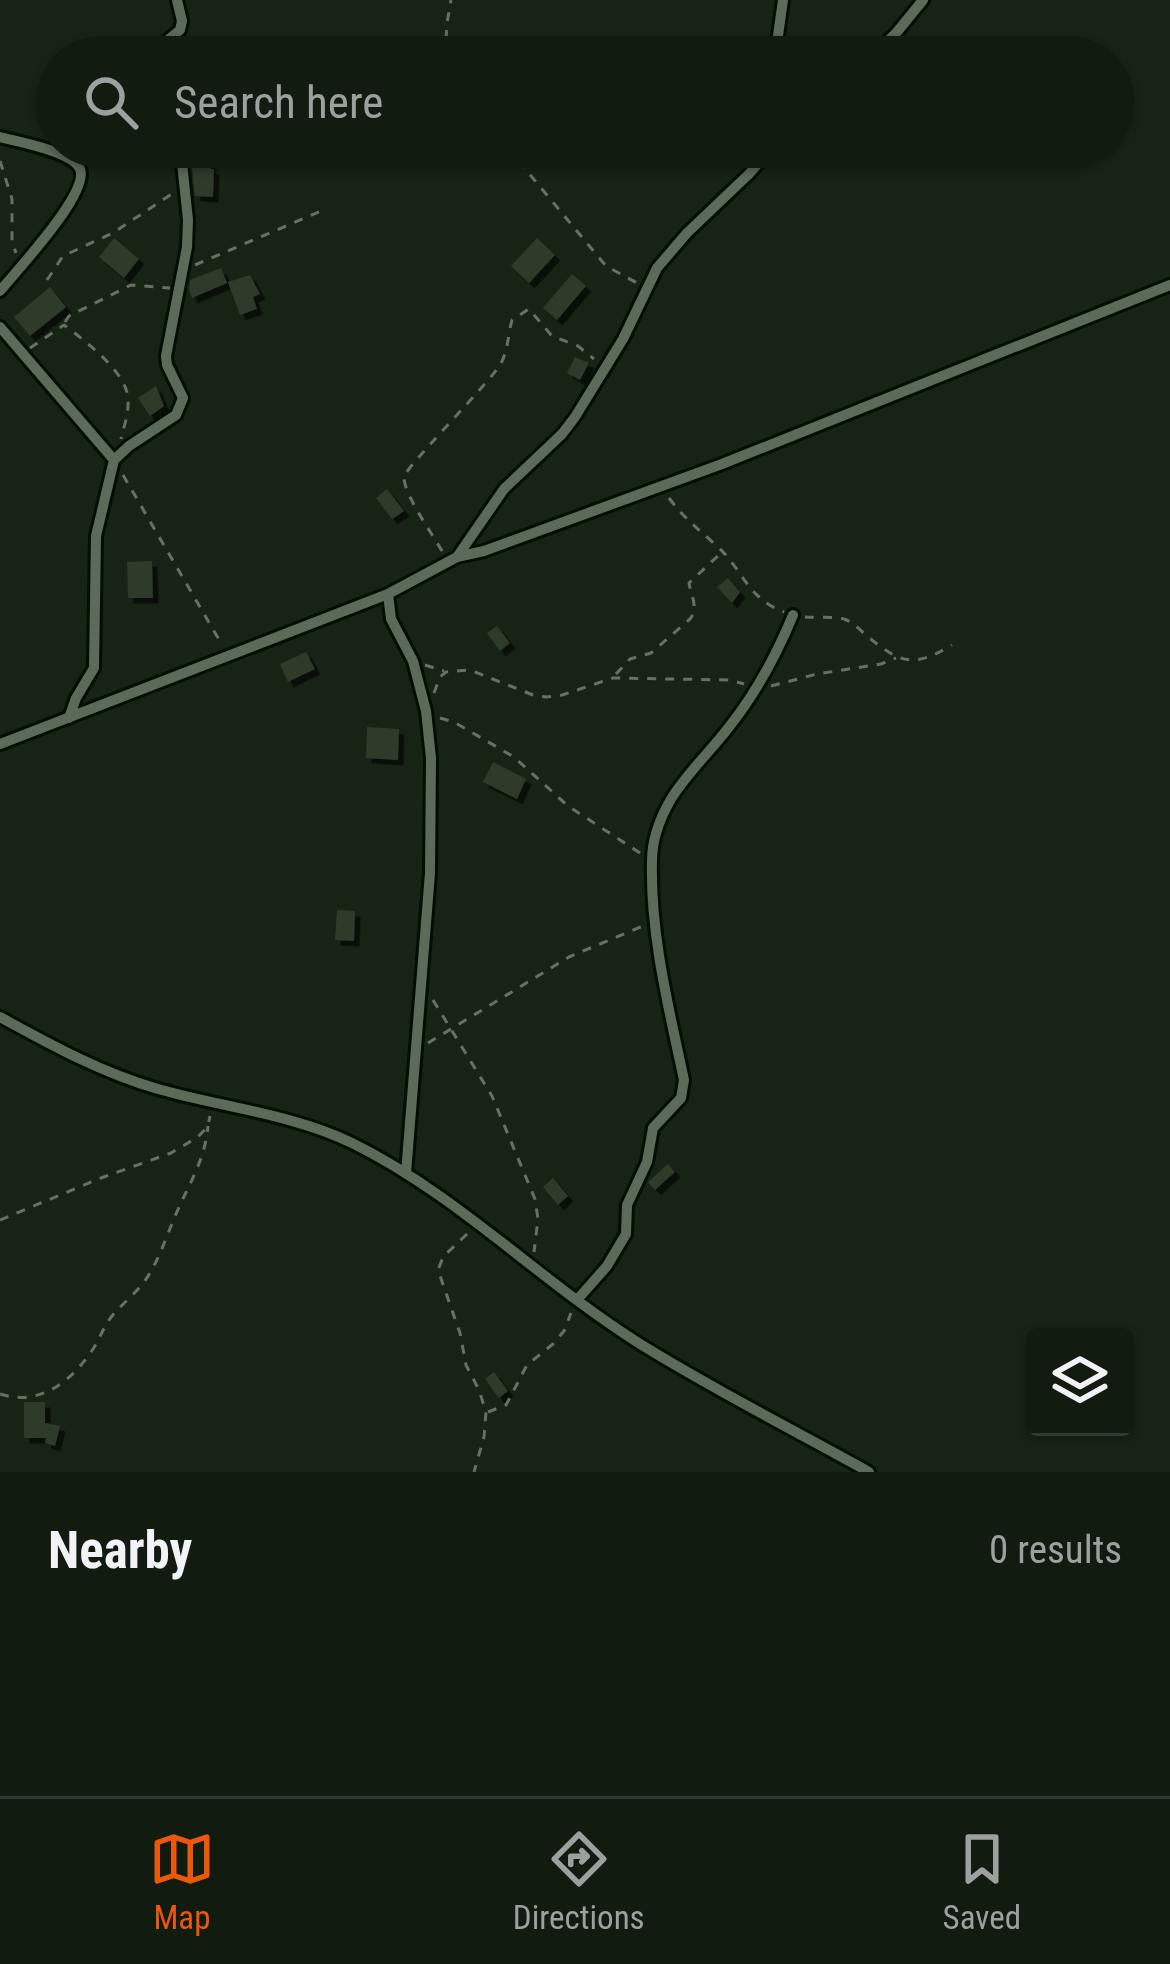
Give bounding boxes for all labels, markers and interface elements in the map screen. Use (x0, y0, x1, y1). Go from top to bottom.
search box (36, 36, 1134, 168)
icon: search (78, 69, 144, 135)
text: Search here (174, 76, 383, 129)
map controls (1026, 1328, 1134, 1436)
button: layers (1026, 1328, 1134, 1436)
text: Nearby (48, 1521, 192, 1580)
text: 0 results (989, 1527, 1122, 1573)
tab: Map (149, 1826, 215, 1937)
tab: Directions (513, 1826, 645, 1937)
tab: Saved (943, 1826, 1021, 1937)

